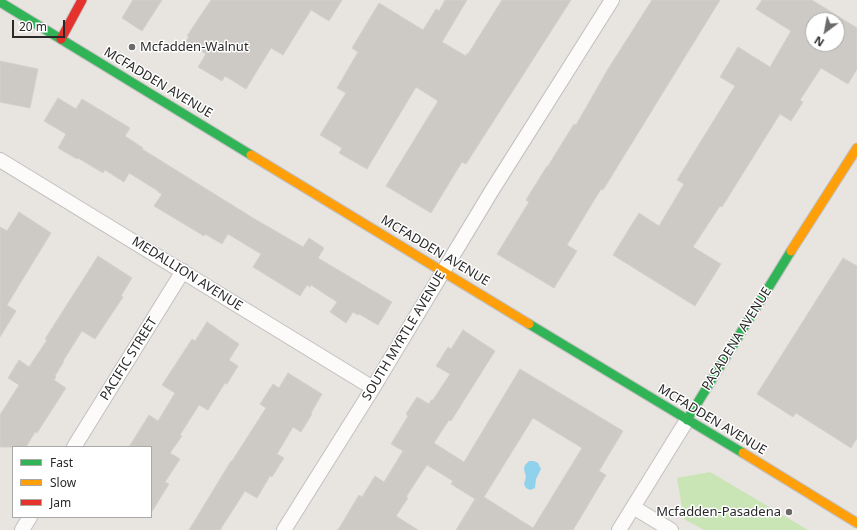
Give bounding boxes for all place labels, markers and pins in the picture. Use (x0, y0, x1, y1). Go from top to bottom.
place label: Mcfadden-Walnut (140, 39, 249, 55)
marker: Mcfadden-Walnut (127, 42, 137, 52)
place label: Mcfadden-Pasadena (656, 504, 781, 520)
marker: Mcfadden-Pasadena (784, 507, 794, 517)

